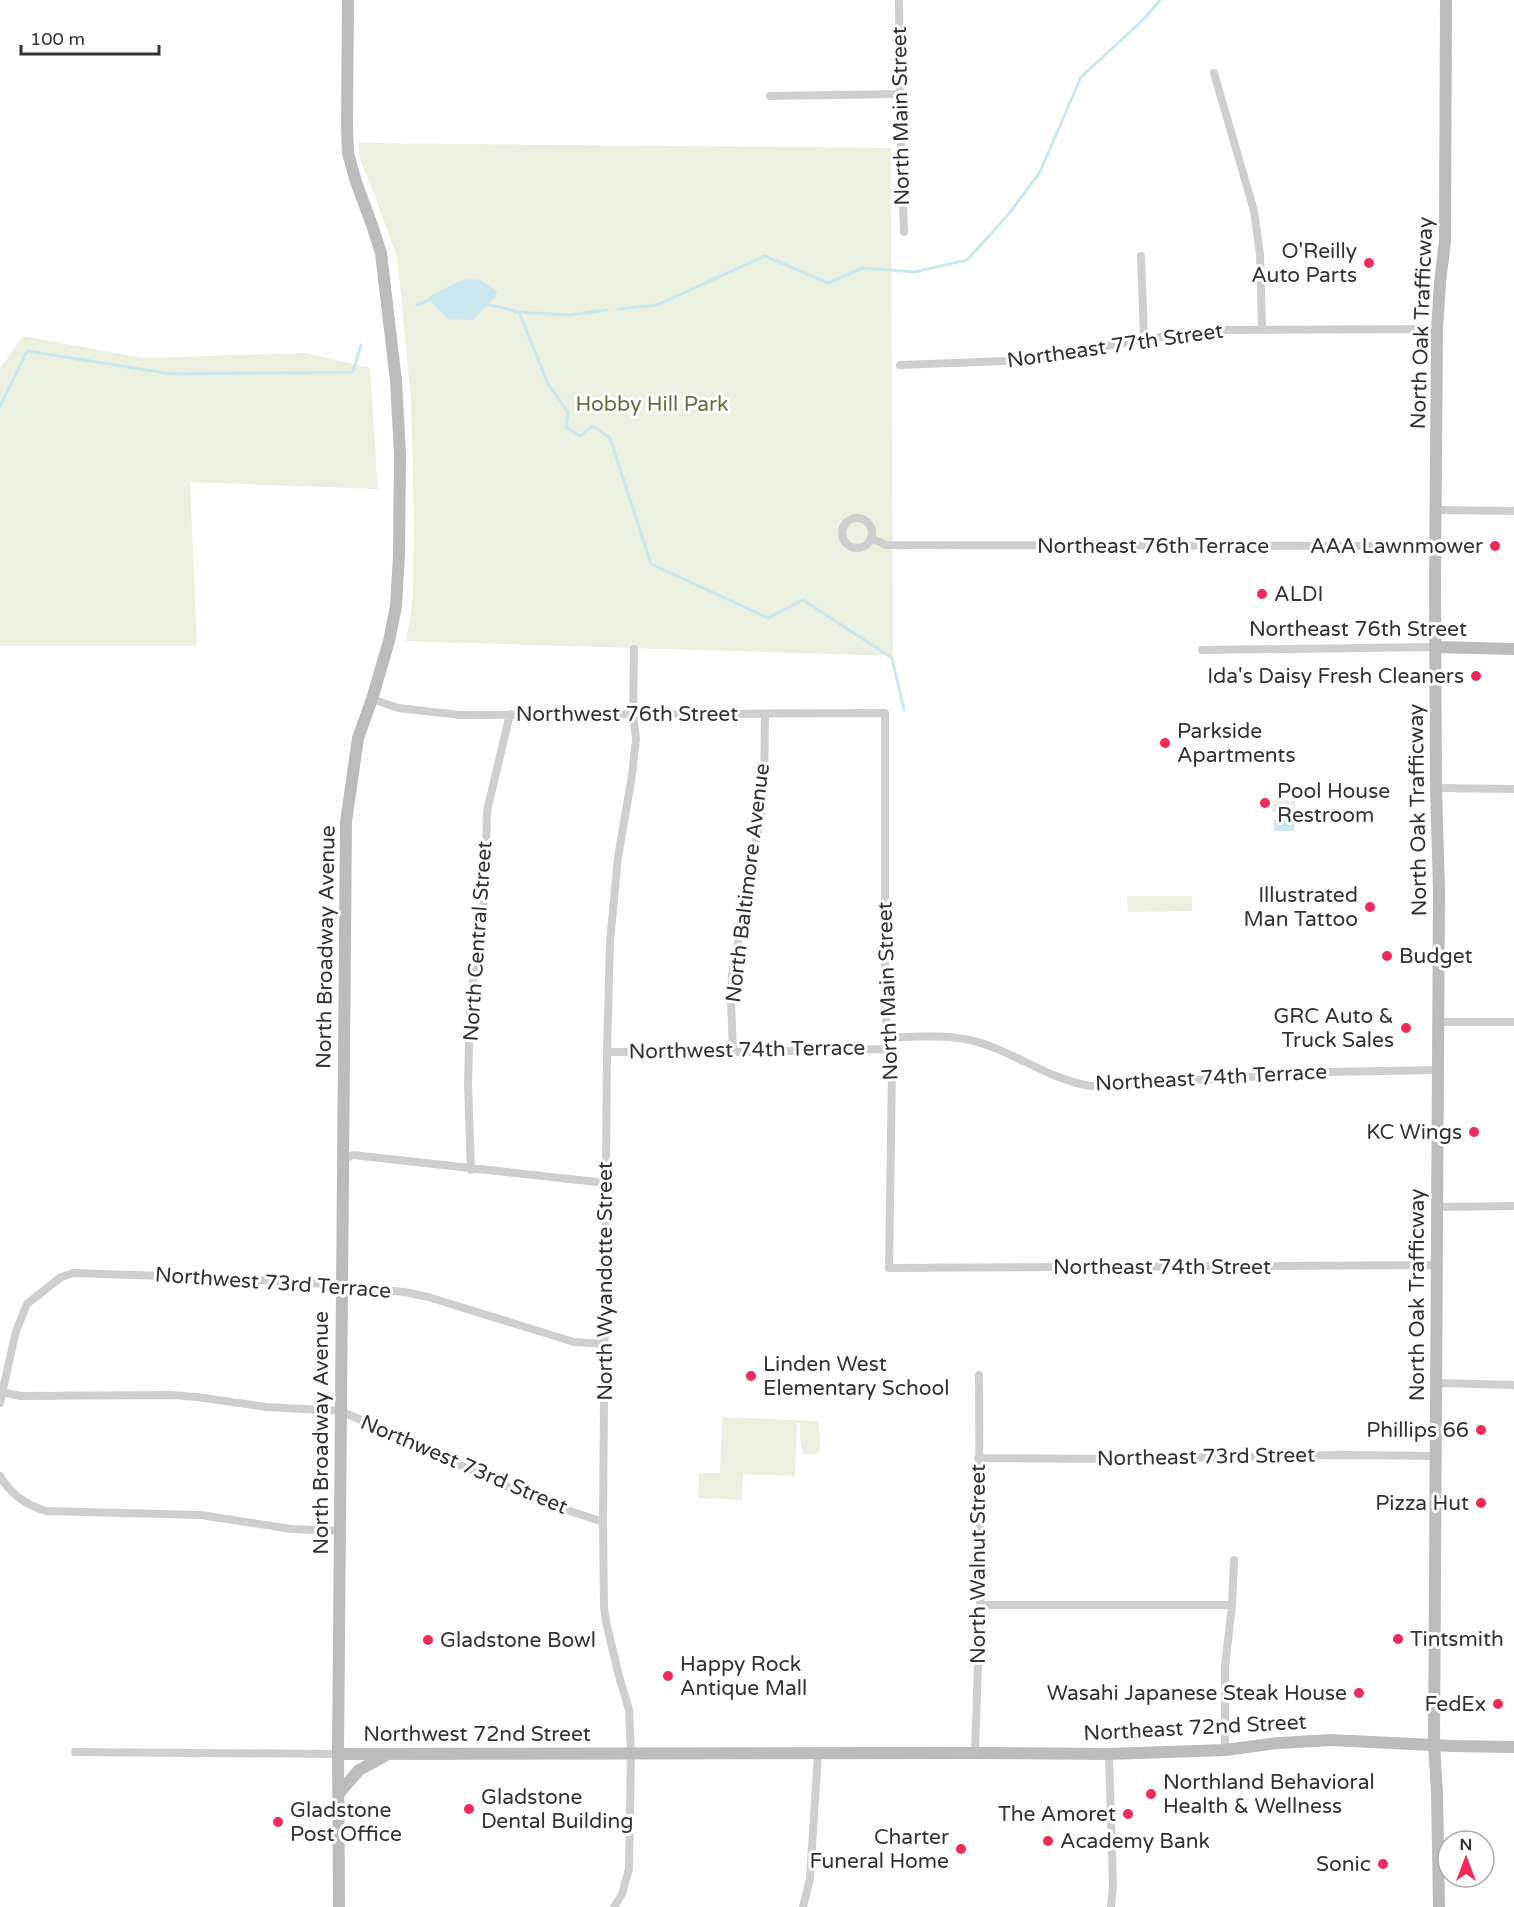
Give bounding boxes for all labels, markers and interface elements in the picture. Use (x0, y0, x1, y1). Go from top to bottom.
scale bar (21, 18, 159, 56)
street label: North Main Street (887, 26, 915, 206)
text: 100 m (30, 28, 85, 50)
street label: North Oak Trafficway (1406, 216, 1438, 430)
place label: O'Reilly Auto Parts (1251, 239, 1357, 288)
marker: O'Reilly Auto Parts (1362, 256, 1376, 270)
street label: Northeast 77th Street (1005, 318, 1225, 374)
park label: Hobby Hill Park (575, 392, 729, 417)
street label: Northeast 76th Terrace (1037, 534, 1269, 559)
place label: AAA Lawnmower (1310, 534, 1483, 559)
marker: AAA Lawnmower (1488, 539, 1502, 553)
place label: ALDI (1274, 582, 1324, 607)
marker: ALDI (1255, 587, 1269, 601)
street label: Northeast 76th Street (1249, 617, 1467, 642)
place label: Ida's Daisy Fresh Cleaners (1207, 664, 1464, 689)
marker: Ida's Daisy Fresh Cleaners (1469, 669, 1483, 683)
street label: Northwest 76th Street (516, 702, 738, 727)
street label: North Oak Trafficway (1404, 704, 1432, 916)
place label: Parkside Apartments (1177, 719, 1295, 768)
marker: Parkside Apartments (1158, 736, 1172, 750)
street label: North Baltimore Avenue (721, 762, 775, 1004)
place label: Pool House Restroom (1277, 779, 1390, 828)
marker: Pool House Restroom (1258, 796, 1272, 810)
street label: North Broadway Avenue (311, 825, 341, 1069)
street label: North Central Street (459, 840, 497, 1042)
place label: Illustrated Man Tattoo (1244, 883, 1358, 932)
marker: Illustrated Man Tattoo (1363, 900, 1377, 914)
street label: North Main Street (872, 901, 904, 1081)
place label: Budget (1399, 944, 1473, 969)
marker: Budget (1380, 949, 1394, 963)
place label: GRC Auto & Truck Sales (1273, 1004, 1394, 1053)
marker: GRC Auto & Truck Sales (1399, 1021, 1413, 1035)
street label: Northwest 74th Terrace (628, 1035, 866, 1065)
street label: Northeast 74th Terrace (1094, 1059, 1328, 1097)
place label: KC Wings (1366, 1120, 1462, 1145)
marker: KC Wings (1467, 1125, 1481, 1139)
street label: North Wyandotte Street (593, 1161, 618, 1401)
street label: North Oak Trafficway (1405, 1189, 1430, 1401)
street label: Northeast 74th Street (1053, 1255, 1271, 1280)
street label: Northwest 73rd Terrace (154, 1262, 392, 1304)
street label: North Broadway Avenue (309, 1311, 334, 1555)
place label: Linden West Elementary School (763, 1352, 950, 1401)
marker: Linden West Elementary School (744, 1369, 758, 1383)
street label: Northwest 73rd Street (357, 1410, 571, 1520)
place label: Phillips 66 (1366, 1418, 1469, 1443)
marker: Phillips 66 (1474, 1423, 1488, 1437)
street label: Northeast 73rd Street (1097, 1443, 1315, 1471)
street label: North Walnut Street (966, 1464, 991, 1664)
place label: Pizza Hut (1375, 1491, 1469, 1516)
marker: Pizza Hut (1474, 1496, 1488, 1510)
place label: Tintsmith (1410, 1627, 1504, 1652)
place label: Gladstone Bowl (440, 1628, 596, 1653)
marker: Tintsmith (1391, 1632, 1405, 1646)
marker: Gladstone Bowl (421, 1633, 435, 1647)
place label: Happy Rock Antique Mall (680, 1652, 807, 1701)
marker: Happy Rock Antique Mall (661, 1669, 675, 1683)
place label: Wasahi Japanese Steak House (1047, 1681, 1347, 1706)
marker: Wasahi Japanese Steak House (1352, 1686, 1366, 1700)
place label: FedEx (1424, 1692, 1486, 1717)
marker: FedEx (1491, 1697, 1505, 1711)
street label: Northeast 72nd Street (1083, 1710, 1307, 1746)
street label: Northwest 72nd Street (363, 1722, 591, 1747)
place label: Northland Behavioral Health & Wellness (1163, 1770, 1375, 1819)
place label: Gladstone Dental Building (481, 1785, 633, 1834)
marker: Northland Behavioral Health & Wellness (1144, 1787, 1158, 1801)
place label: Gladstone Post Office (290, 1798, 402, 1847)
marker: Gladstone Dental Building (462, 1802, 476, 1816)
place label: The Amoret (998, 1802, 1116, 1827)
marker: The Amoret (1121, 1807, 1135, 1821)
marker: Gladstone Post Office (271, 1815, 285, 1829)
place label: Charter Funeral Home (809, 1825, 949, 1874)
place label: Academy Bank (1060, 1829, 1210, 1854)
north arrow (1436, 1829, 1496, 1889)
marker: Academy Bank (1041, 1834, 1055, 1848)
text: N (1460, 1835, 1472, 1855)
marker: Charter Funeral Home (954, 1842, 968, 1856)
place label: Sonic (1316, 1852, 1371, 1877)
marker: Sonic (1376, 1857, 1390, 1871)

